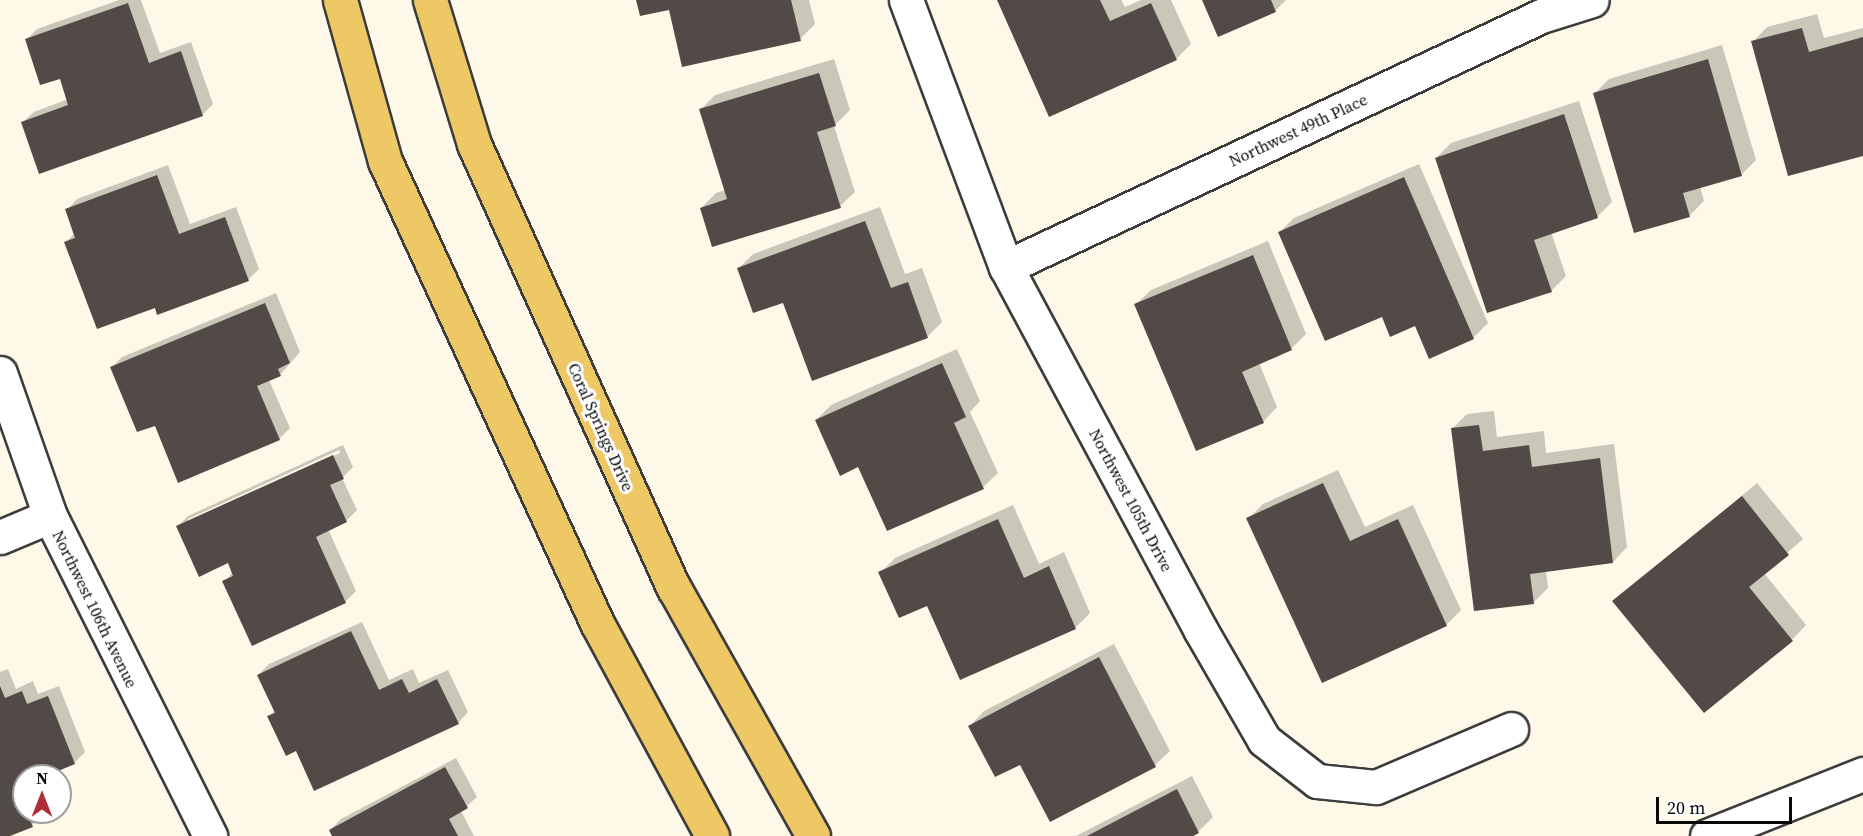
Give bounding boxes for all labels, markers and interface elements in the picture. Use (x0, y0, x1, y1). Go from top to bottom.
street label: Northwest 49th Place (1226, 90, 1370, 170)
street label: Coral Springs Drive (564, 360, 638, 494)
street label: Northwest 105th Drive (1085, 425, 1177, 575)
street label: Northwest 106th Avenue (49, 527, 141, 691)
north arrow (12, 764, 72, 824)
text: N (36, 767, 48, 789)
scale bar (1659, 785, 1796, 823)
text: 20 m (1667, 795, 1705, 820)

